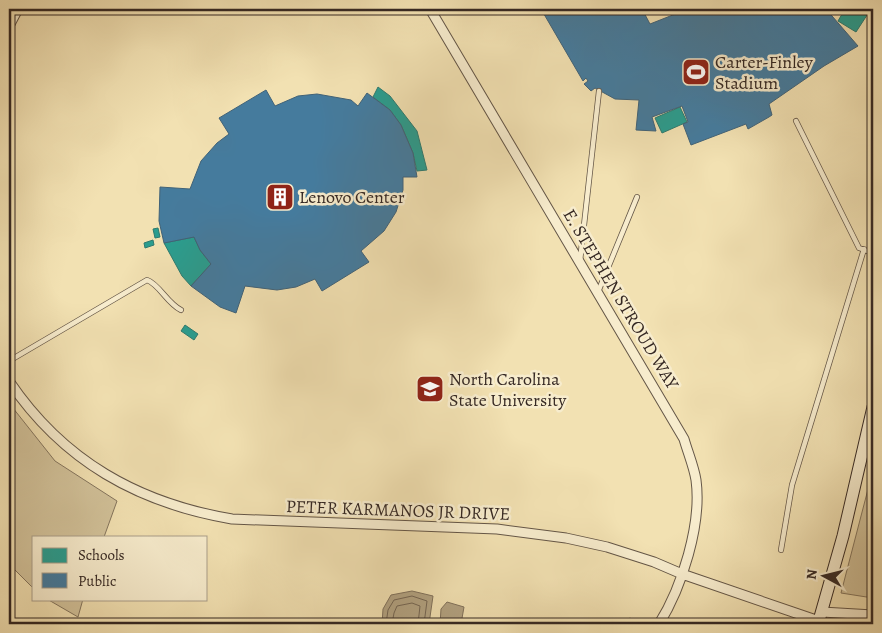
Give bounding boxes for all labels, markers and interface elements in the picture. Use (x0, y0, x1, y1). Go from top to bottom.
place label: Carter-Finley Stadium (715, 50, 814, 95)
sports icon: Carter-Finley Stadium (681, 57, 711, 87)
building icon: Lenovo Center (265, 182, 295, 212)
place label: Lenovo Center (299, 185, 405, 209)
street label: E. STEPHEN STROUD WAY (558, 204, 685, 395)
place label: North Carolina State University (449, 367, 567, 412)
school or university icon: North Carolina State University (415, 374, 445, 404)
street label: PETER KARMANOS JR DRIVE (285, 494, 511, 526)
legend (32, 536, 208, 600)
text: Schools (78, 545, 125, 565)
north arrow (800, 550, 850, 600)
text: N (802, 568, 822, 581)
text: Public (78, 571, 116, 591)

